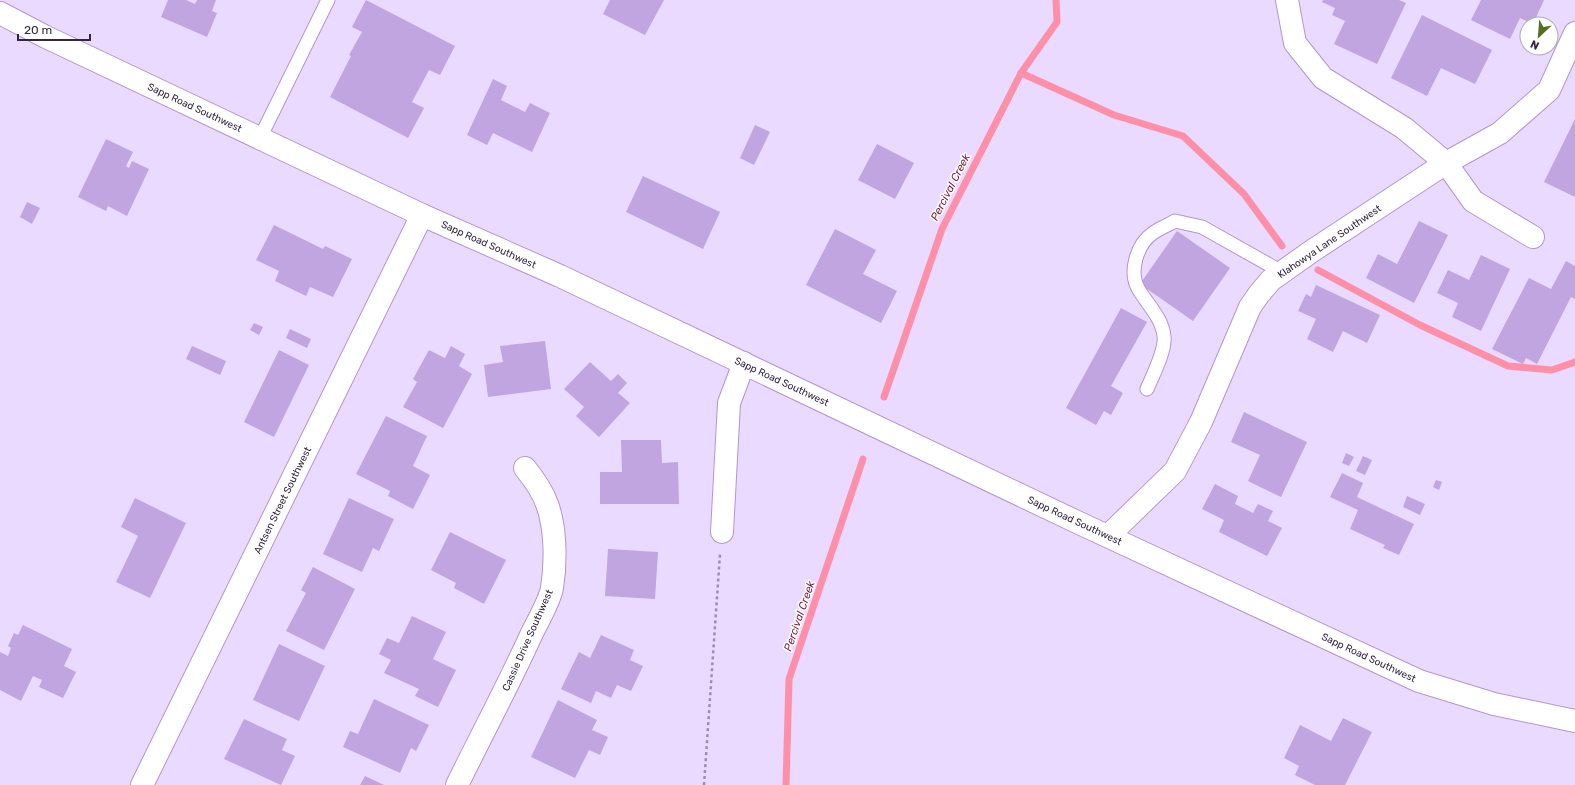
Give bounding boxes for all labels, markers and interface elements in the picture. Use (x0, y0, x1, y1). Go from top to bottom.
scale bar (18, 16, 90, 42)
north arrow (1519, 16, 1559, 56)
text: 20 m (24, 23, 52, 37)
text: N (1528, 37, 1541, 52)
street label: Sapp Road Southwest (146, 81, 244, 135)
water label: Percival Creek (928, 151, 973, 223)
street label: Klahowya Lane Southwest (1275, 203, 1384, 281)
street label: Sapp Road Southwest (439, 219, 538, 271)
street label: Sapp Road Southwest (733, 355, 831, 409)
street label: Antsen Street Southwest (252, 445, 314, 556)
street label: Sapp Road Southwest (1026, 494, 1124, 548)
water label: Percival Creek (781, 579, 818, 653)
street label: Cassie Drive Southwest (500, 588, 556, 693)
street label: Sapp Road Southwest (1320, 631, 1418, 685)

